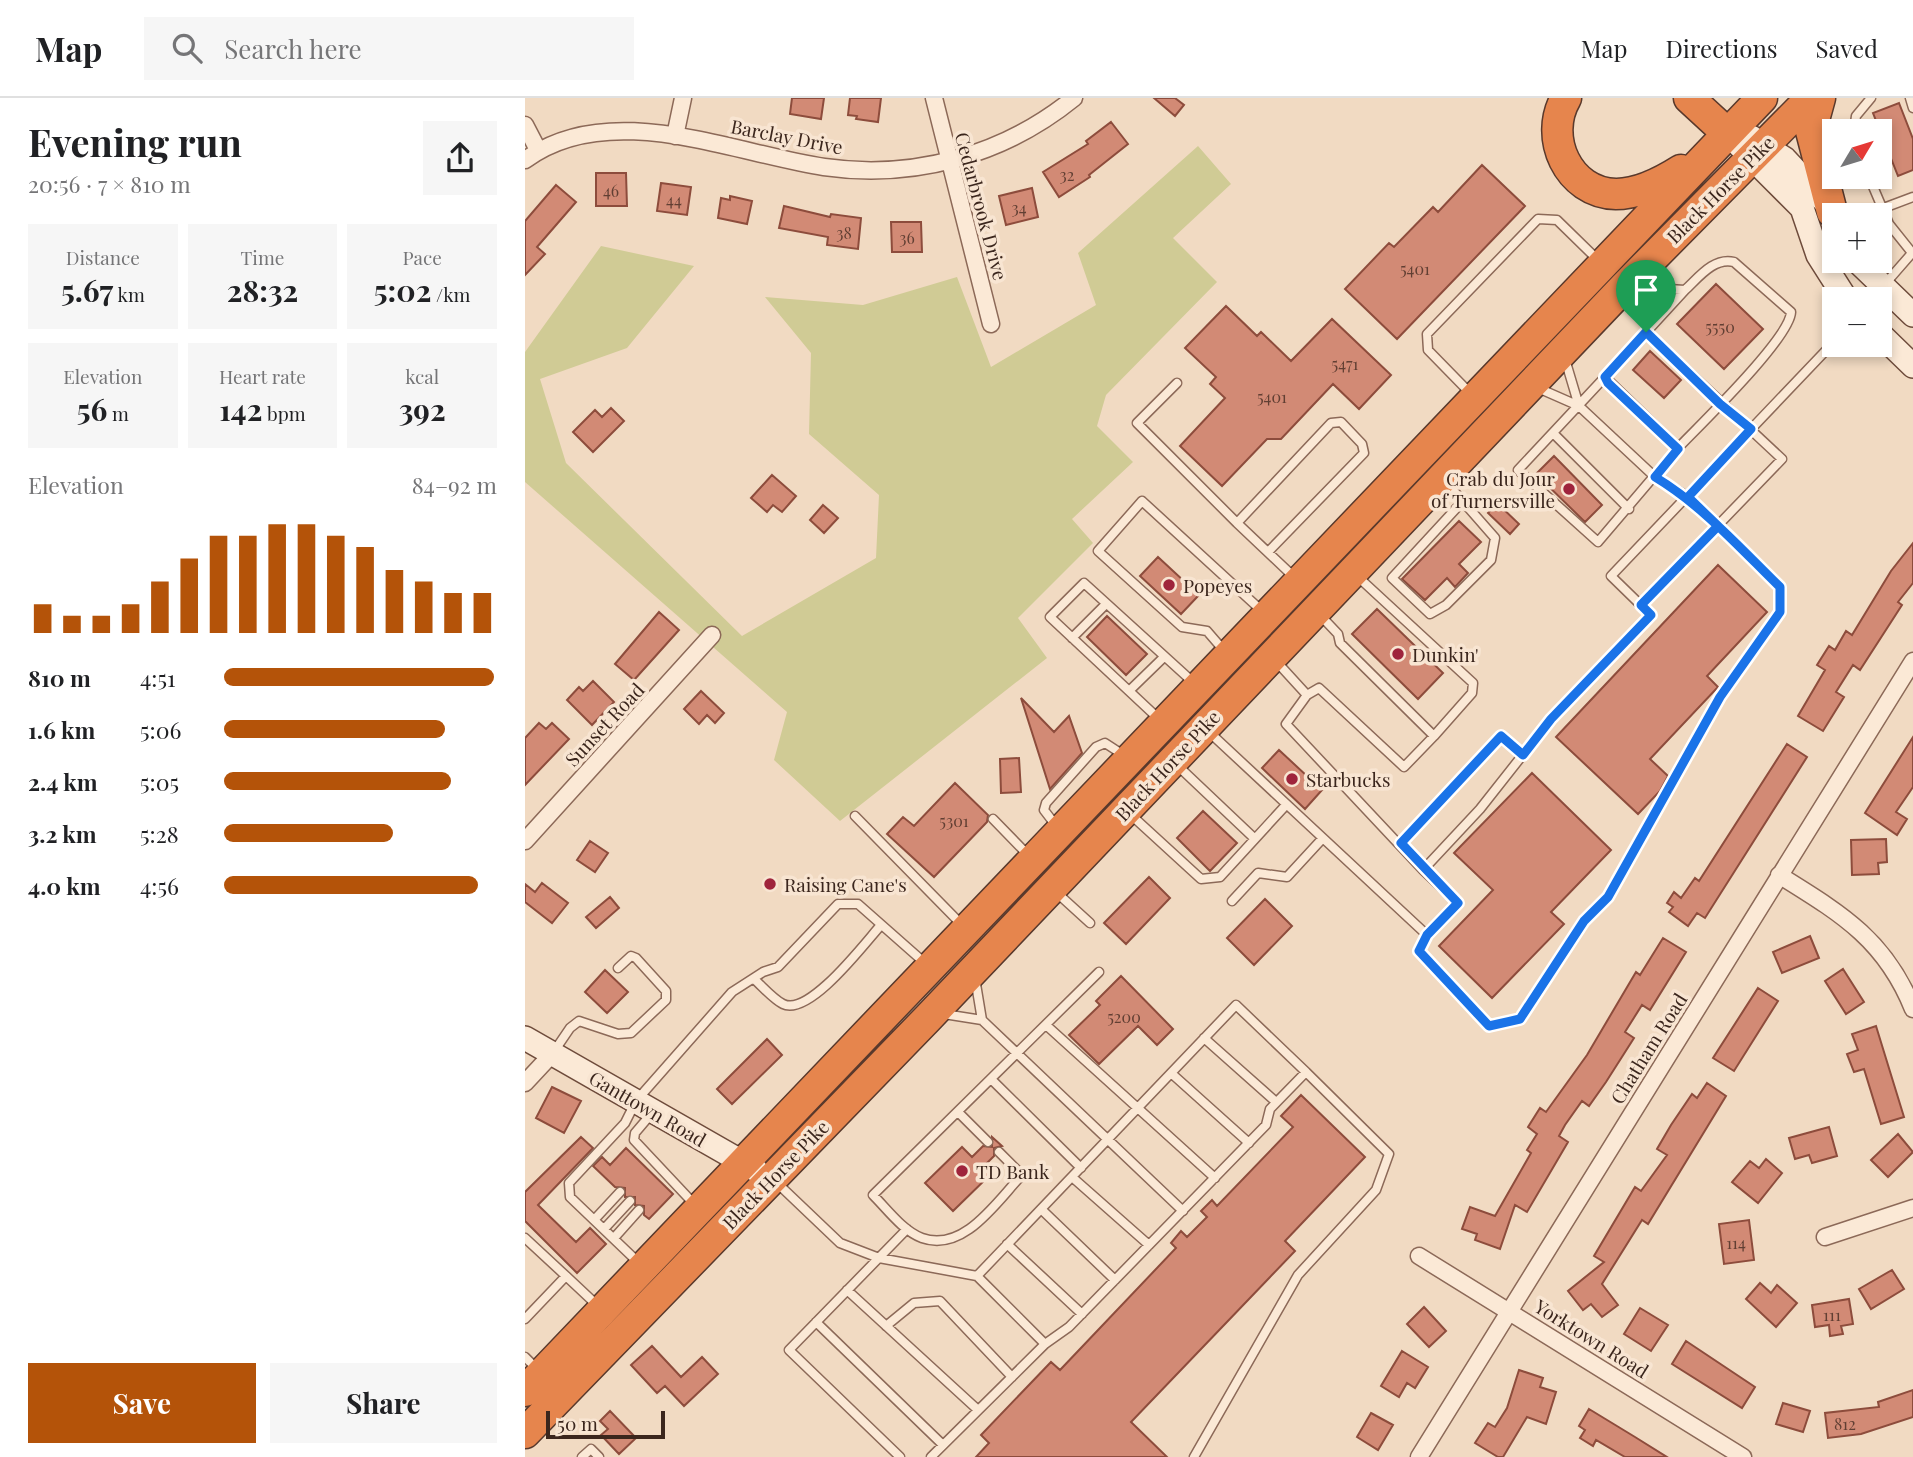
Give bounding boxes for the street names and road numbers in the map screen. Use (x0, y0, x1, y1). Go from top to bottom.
street label: Barclay Drive (729, 112, 845, 160)
street label: Cedarbrook Drive (950, 129, 1014, 283)
street label: Black Horse Pike (1660, 129, 1780, 249)
street label: Sunset Road (559, 677, 649, 771)
street label: Black Horse Pike (1109, 704, 1225, 826)
street label: Chatham Road (1604, 988, 1692, 1108)
street label: Ganttown Road (585, 1064, 711, 1152)
street label: Black Horse Pike (716, 1114, 834, 1234)
street label: Yorktown Road (1529, 1292, 1654, 1383)

